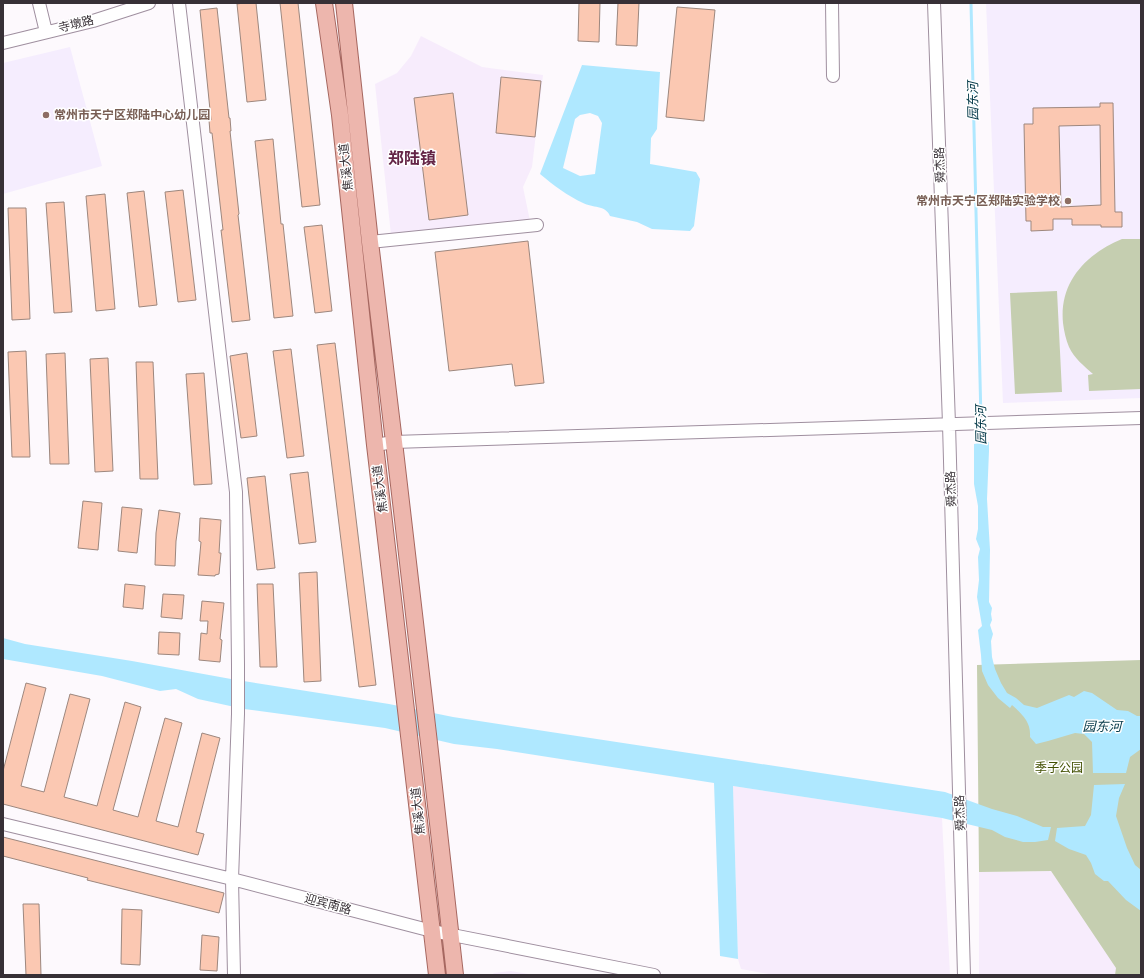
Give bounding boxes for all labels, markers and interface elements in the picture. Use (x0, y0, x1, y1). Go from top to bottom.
street label: 寺墩路 (57, 12, 95, 36)
water label: 园东河 (964, 78, 982, 121)
place label: 常州市天宁区郑陆中心幼儿园 (54, 107, 210, 123)
marker: 常州市天宁区郑陆中心幼儿园 (41, 110, 51, 120)
street label: 焦溪大道 (336, 142, 356, 192)
street label: 舜杰路 (931, 147, 949, 183)
district label: 郑陆镇 (388, 148, 436, 169)
place label: 常州市天宁区郑陆实验学校 (916, 193, 1060, 209)
marker: 常州市天宁区郑陆实验学校 (1063, 196, 1073, 206)
water label: 园东河 (972, 402, 990, 445)
street label: 焦溪大道 (369, 464, 391, 514)
street label: 舜杰路 (942, 471, 960, 507)
water label: 园东河 (1082, 718, 1124, 735)
park label: 季子公园 (1035, 760, 1083, 776)
street label: 焦溪大道 (408, 786, 428, 836)
street label: 舜杰路 (951, 795, 969, 831)
street label: 迎宾南路 (303, 890, 353, 918)

